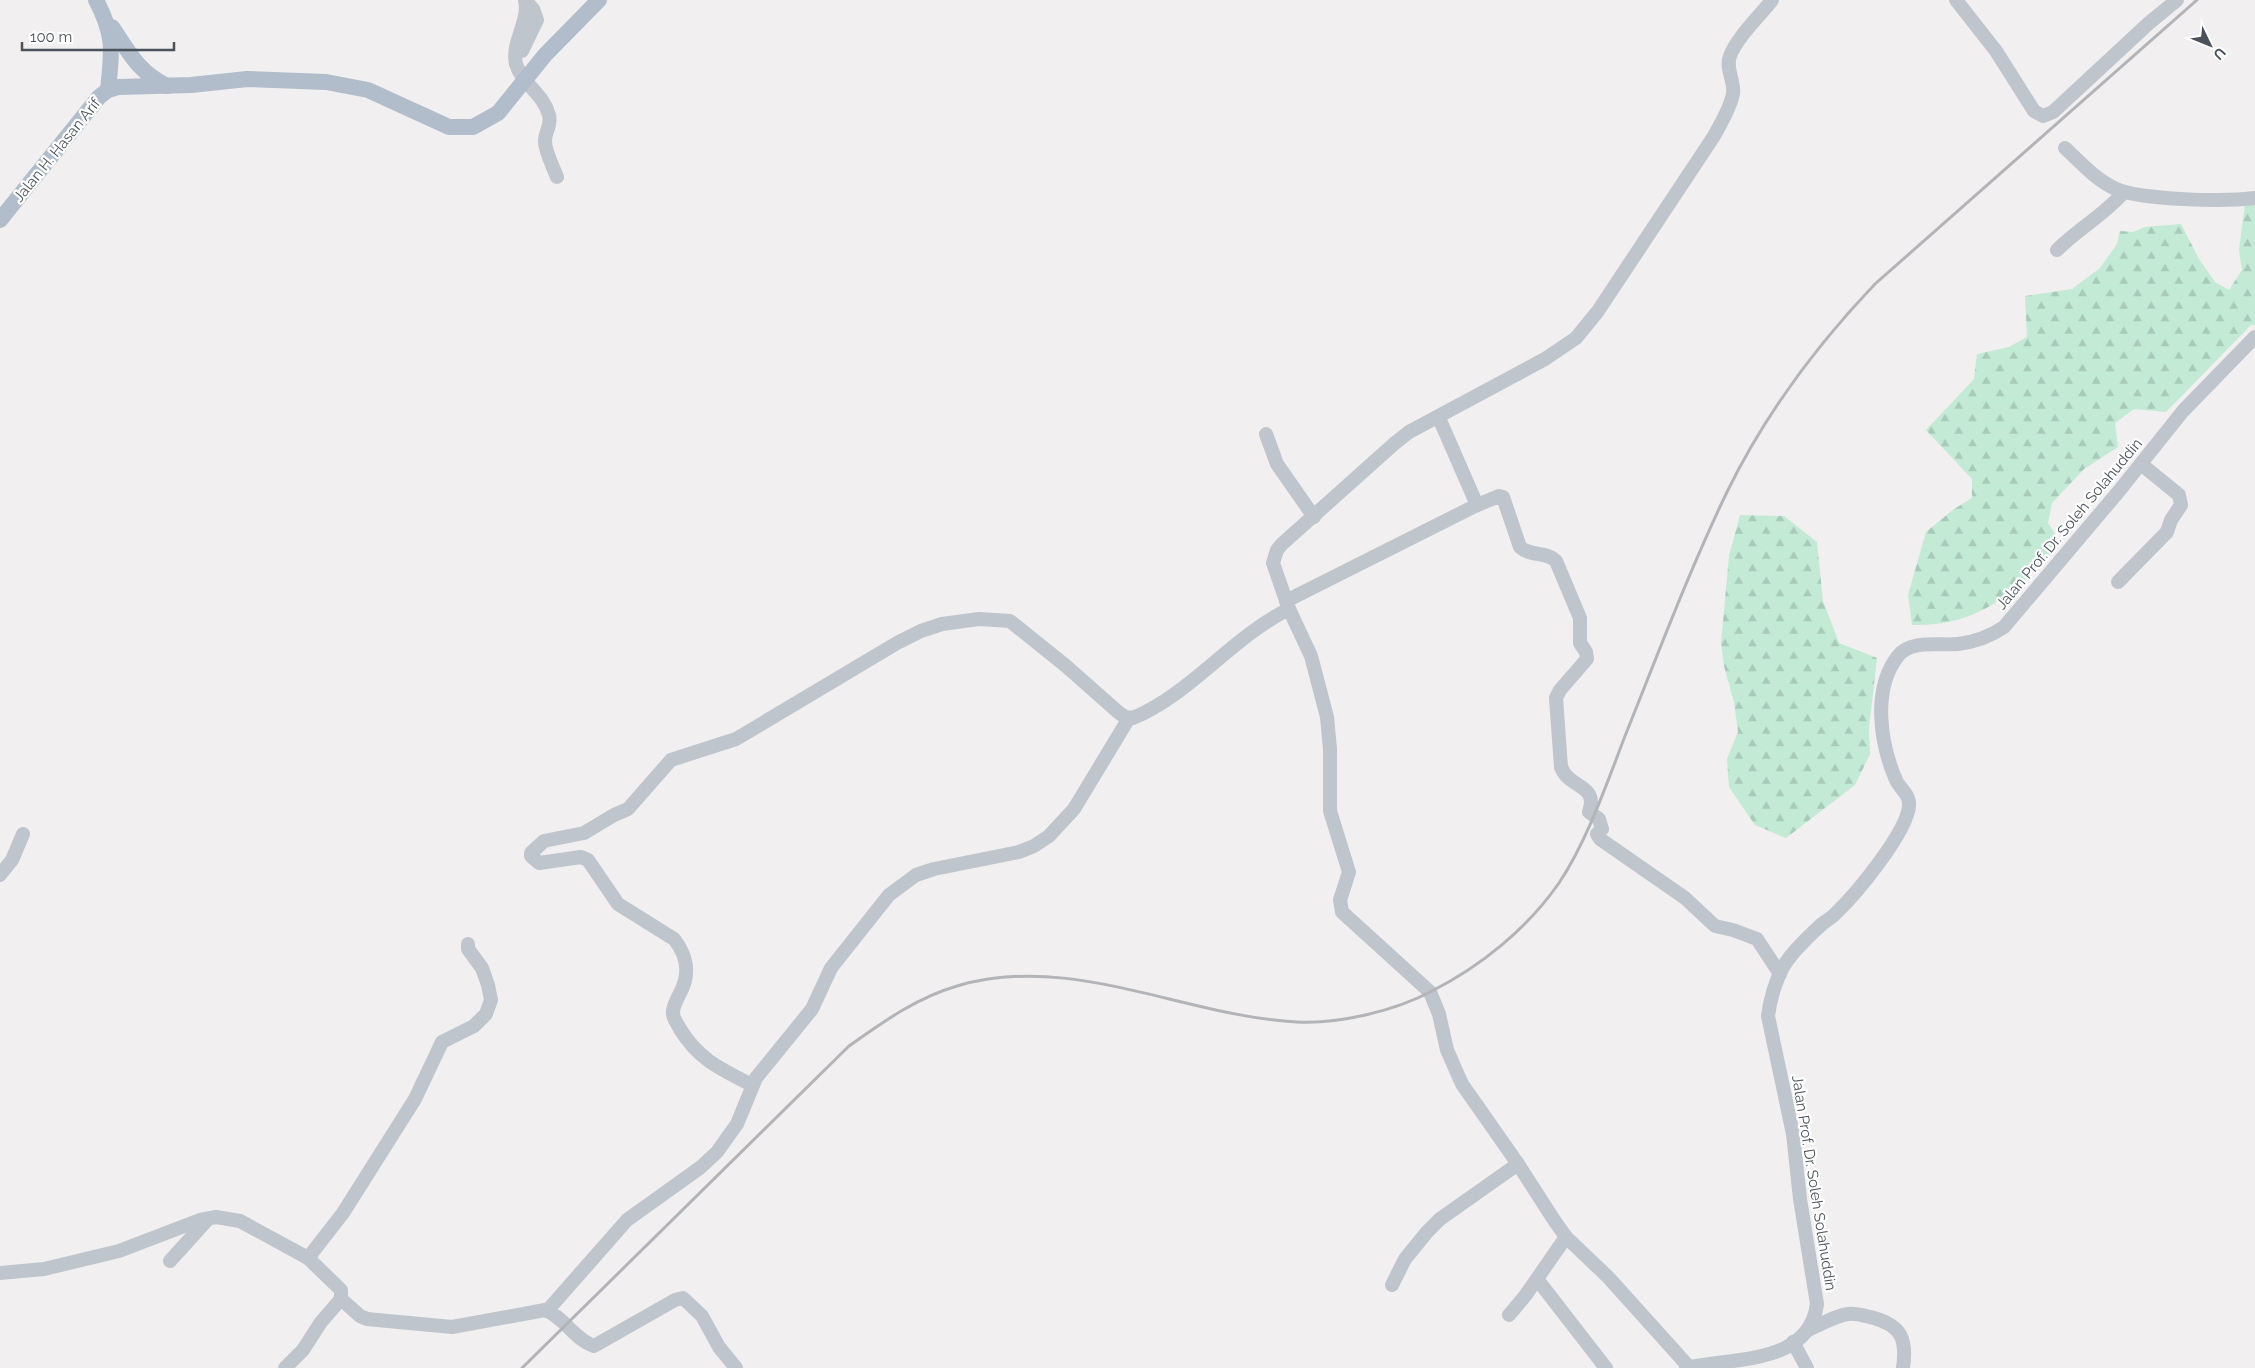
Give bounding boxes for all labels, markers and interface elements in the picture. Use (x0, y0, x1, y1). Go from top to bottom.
scale bar (22, 20, 175, 52)
north arrow (2185, 20, 2235, 70)
text: 100 m (30, 28, 72, 46)
text: U (2210, 45, 2229, 63)
street label: Jalan H. Hasan Arif (10, 94, 105, 205)
street label: Jalan Prof. Dr. Soleh Solahuddin (1992, 435, 2146, 613)
street label: Jalan Prof. Dr. Soleh Solahuddin (1788, 1074, 1840, 1292)

